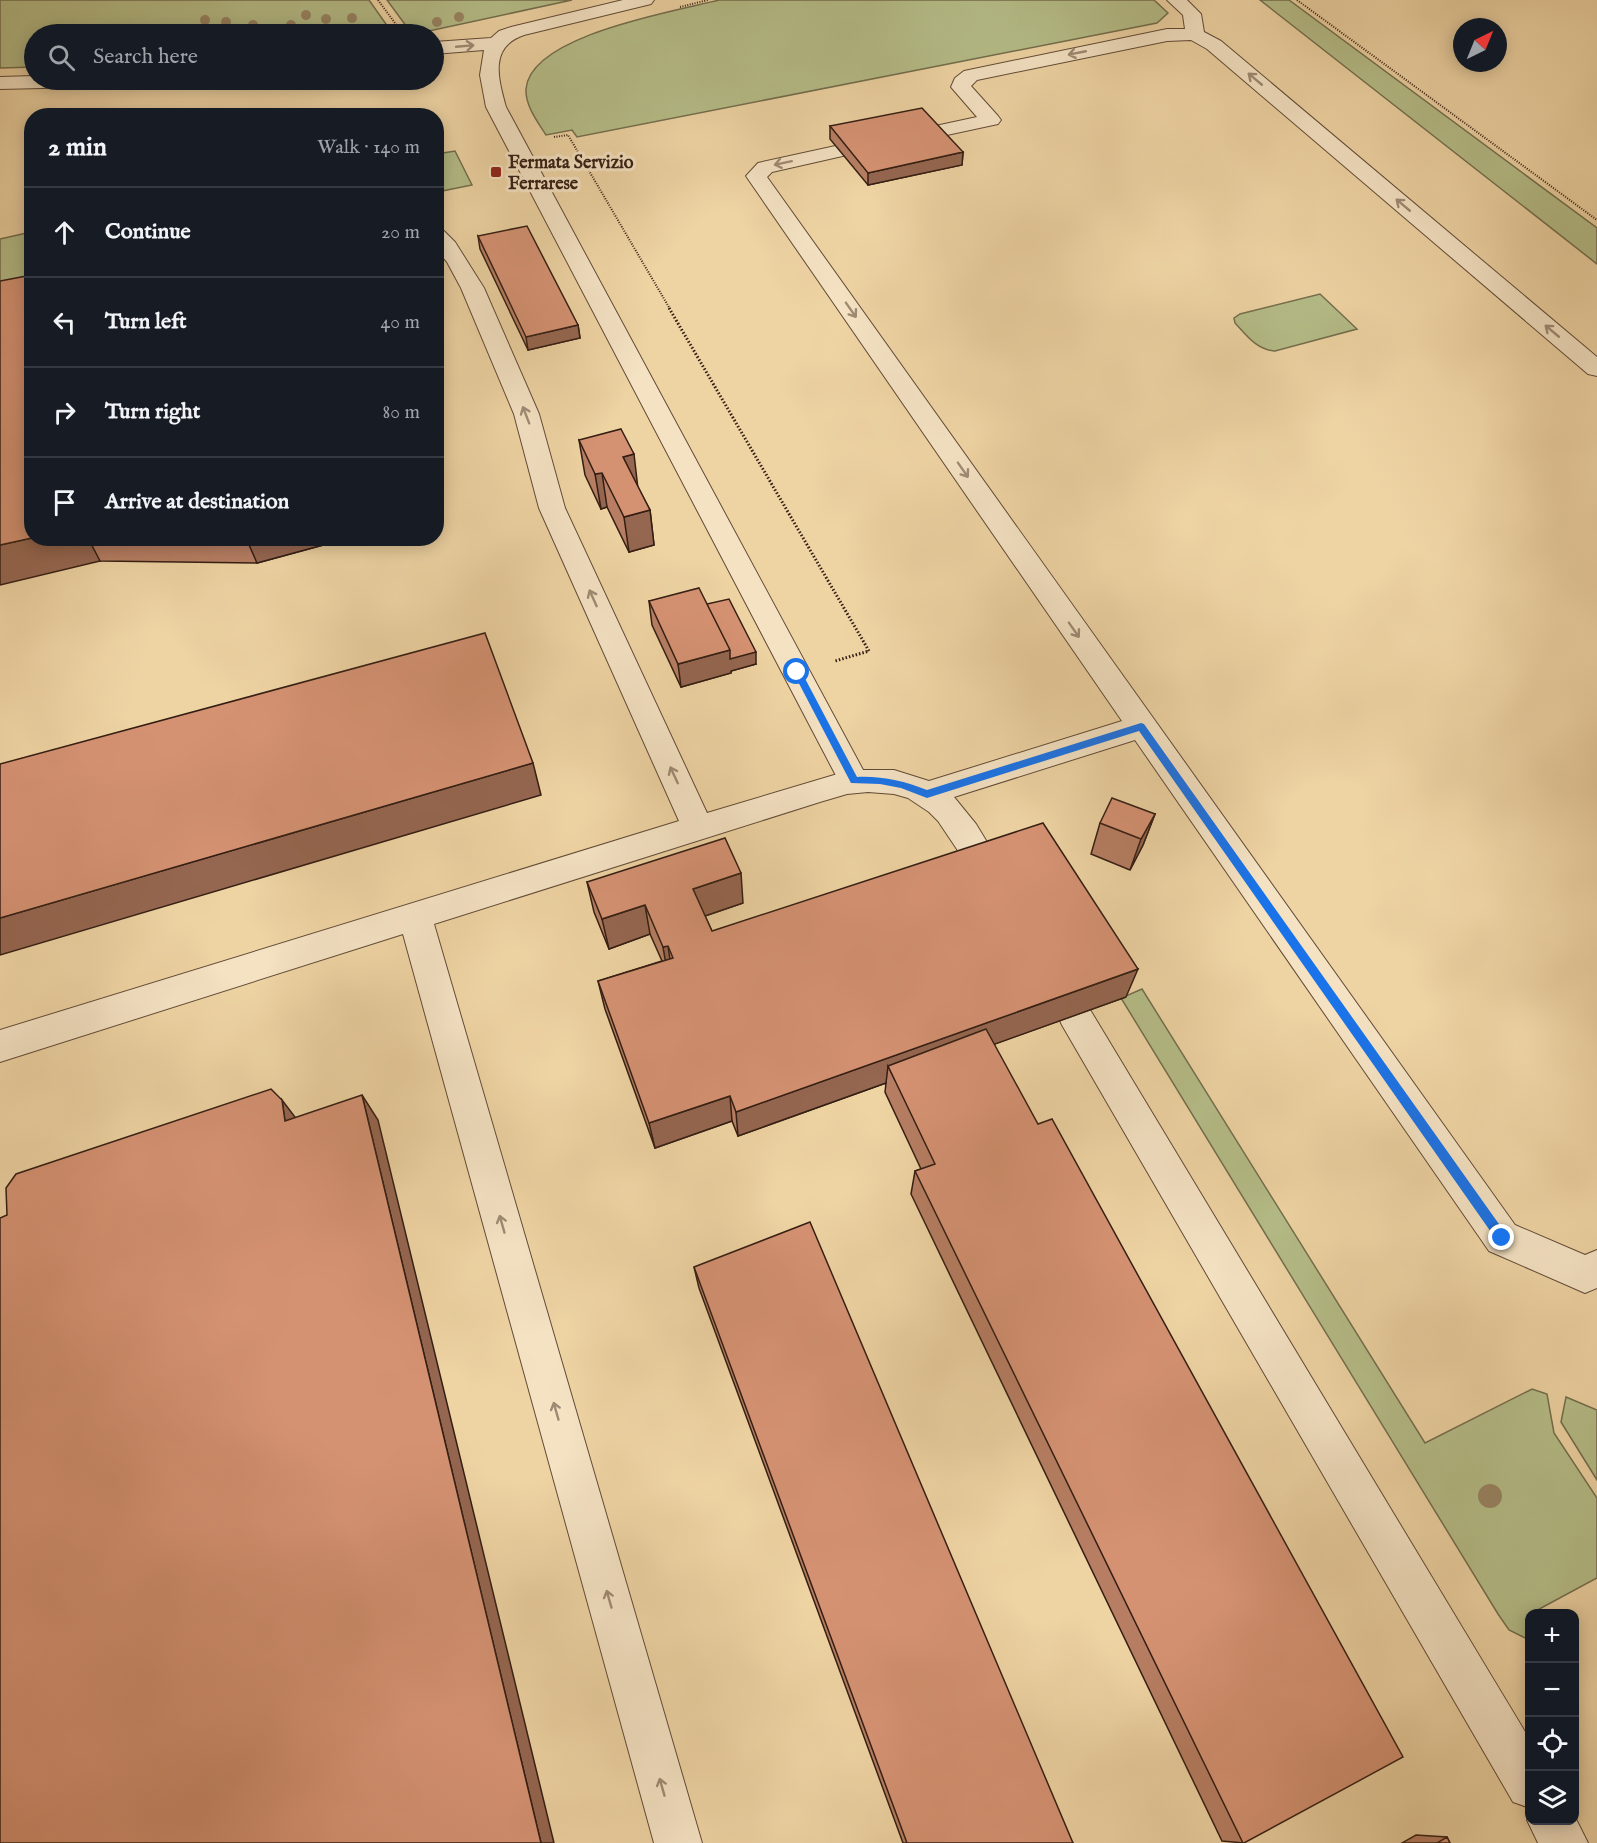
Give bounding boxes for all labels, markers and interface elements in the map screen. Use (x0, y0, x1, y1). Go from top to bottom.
north arrow (1453, 18, 1507, 72)
search box (24, 24, 444, 90)
one-way arrow (454, 40, 474, 51)
icon: search (45, 41, 78, 74)
text: Search here (93, 43, 198, 71)
one-way arrow (1067, 48, 1087, 59)
one-way arrow (1248, 72, 1263, 86)
text: 2 min (48, 131, 107, 164)
text: Walk · 140 m (317, 135, 420, 160)
place label: Fermata Servizio Ferrarese (508, 152, 634, 196)
one-way arrow (774, 158, 793, 169)
marker: Fermata Servizio Ferrarese (489, 165, 503, 179)
one-way arrow (1396, 198, 1411, 212)
icon: ahead (48, 216, 81, 249)
text: Continue (105, 218, 191, 246)
text: 20 m (381, 220, 420, 245)
one-way arrow (845, 301, 857, 318)
icon: left (48, 306, 81, 339)
text: Turn left (105, 308, 187, 336)
text: 40 m (381, 310, 420, 335)
one-way arrow (1545, 324, 1560, 338)
icon: right (48, 396, 81, 429)
text: Turn right (105, 398, 200, 426)
text: 80 m (383, 400, 420, 425)
one-way arrow (520, 406, 531, 425)
one-way arrow (957, 461, 969, 477)
icon: arrive (48, 486, 81, 519)
text: Arrive at destination (105, 488, 289, 516)
one-way arrow (586, 589, 598, 607)
one-way arrow (1068, 621, 1080, 638)
route start (783, 658, 809, 684)
one-way arrow (667, 766, 679, 784)
one-way arrow (496, 1215, 507, 1234)
route end (1488, 1224, 1514, 1250)
one-way arrow (550, 1402, 561, 1421)
one-way arrow (603, 1590, 614, 1609)
map controls (1525, 1609, 1579, 1825)
button: + (1525, 1609, 1579, 1663)
button: − (1525, 1663, 1579, 1717)
button: locate (1525, 1717, 1579, 1771)
button: layers (1525, 1771, 1579, 1825)
one-way arrow (656, 1778, 667, 1797)

